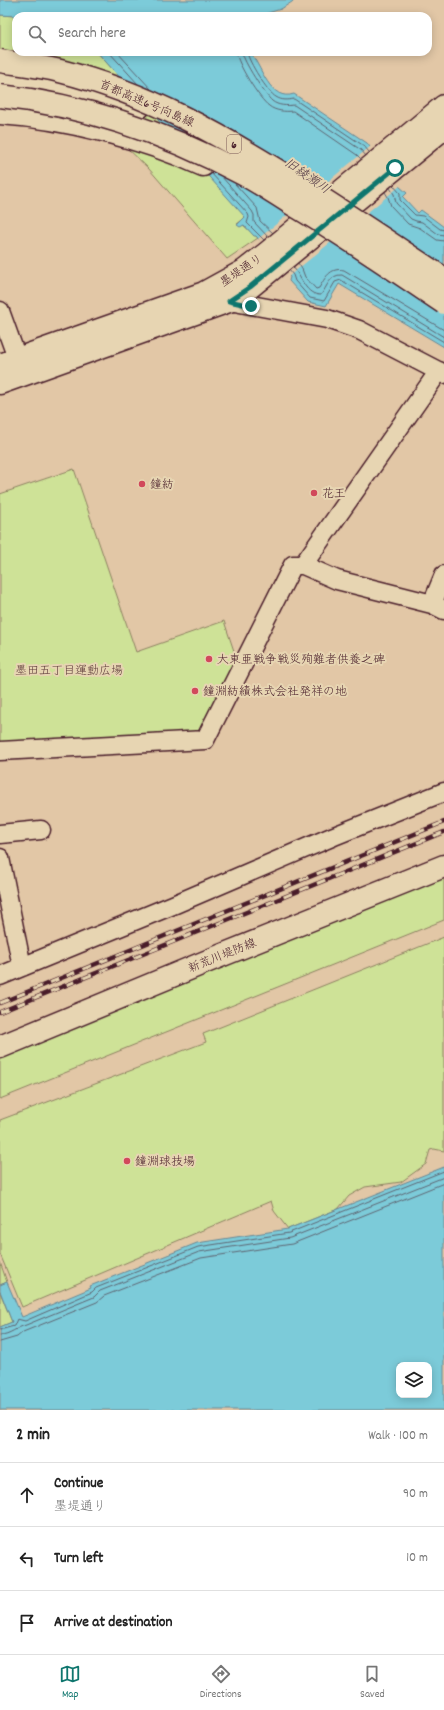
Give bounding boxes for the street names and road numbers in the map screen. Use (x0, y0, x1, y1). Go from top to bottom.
street label: 首都高速6号向島線 (96, 77, 197, 132)
road number: 6 (227, 135, 241, 153)
street label: 墨堤通り (217, 251, 266, 292)
street label: 新荒川堤防線 (186, 935, 259, 978)

